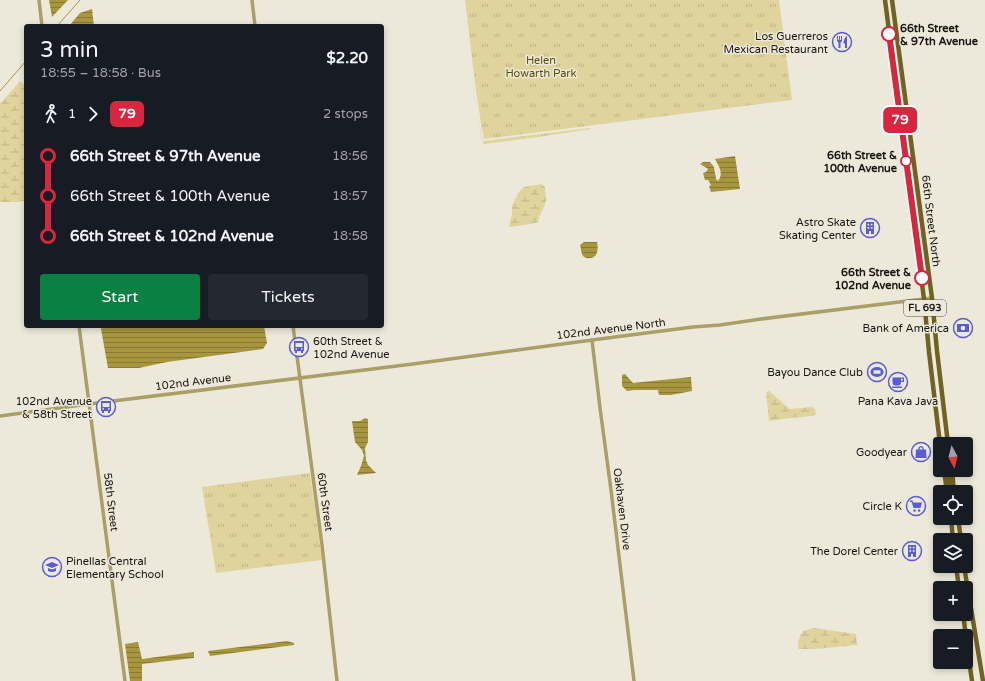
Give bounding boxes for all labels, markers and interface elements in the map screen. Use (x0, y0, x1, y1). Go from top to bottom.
place label: 66th Street & 97th Avenue (900, 22, 979, 48)
marker: 66th Street & 97th Avenue (881, 26, 897, 42)
place label: Los Guerreros Mexican Restaurant (724, 30, 828, 56)
restaurant icon: Los Guerreros Mexican Restaurant (831, 31, 853, 53)
text: 3 min (40, 37, 99, 63)
text: $2.20 (327, 49, 368, 67)
park label: Helen Howarth Park (505, 54, 577, 80)
text: 18:55 – 18:58 · Bus (40, 65, 161, 81)
icon: walk (40, 103, 62, 125)
icon: forward (82, 103, 104, 125)
text: 79 (118, 105, 136, 122)
text: 1 (68, 106, 76, 122)
text: 2 stops (323, 106, 368, 122)
line badge: 79 (882, 107, 918, 133)
text: 79 (891, 111, 909, 128)
text: 66th Street & 97th Avenue (70, 147, 261, 165)
text: 18:56 (332, 148, 368, 164)
place label: 66th Street & 100th Avenue (823, 149, 898, 175)
marker: 66th Street & 100th Avenue (900, 155, 912, 167)
street label: 66th Street North (919, 174, 943, 268)
text: 66th Street & 100th Avenue (70, 187, 270, 205)
text: 18:57 (332, 188, 368, 204)
place label: Astro Skate Skating Center (779, 216, 857, 242)
building icon: Astro Skate Skating Center (859, 217, 881, 239)
text: 66th Street & 102nd Avenue (70, 227, 274, 245)
text: 18:58 (332, 228, 368, 244)
place label: 66th Street & 102nd Avenue (834, 266, 912, 292)
marker: 66th Street & 102nd Avenue (914, 270, 930, 286)
button: Start (40, 274, 200, 320)
button: Tickets (208, 274, 368, 320)
road number: FL 693 (904, 300, 946, 316)
street label: 102nd Avenue North (556, 316, 666, 342)
bank icon: Bank of America (952, 317, 974, 339)
place label: Bank of America (862, 322, 949, 335)
place label: 60th Street & 102nd Avenue (313, 335, 390, 361)
bus stop icon: 60th Street & 102nd Avenue (288, 336, 310, 358)
sports icon: Bayou Dance Club (866, 361, 888, 383)
place label: Bayou Dance Club (767, 366, 863, 379)
street label: 102nd Avenue (154, 371, 232, 393)
cafe icon: Pana Kava Java (887, 371, 909, 393)
place label: 102nd Avenue & 58th Street (15, 395, 92, 421)
place label: Pana Kava Java (858, 395, 938, 408)
bus stop icon: 102nd Avenue & 58th Street (95, 396, 117, 418)
north arrow (933, 437, 973, 477)
map controls (933, 437, 973, 669)
shop icon: Goodyear (910, 441, 932, 463)
place label: Goodyear (856, 446, 908, 459)
street label: Oakhaven Drive (611, 467, 633, 551)
street label: 58th Street (101, 472, 121, 532)
street label: 60th Street (314, 472, 336, 532)
button: locate (933, 485, 973, 525)
supermarket icon: Circle K (905, 495, 927, 517)
place label: Circle K (863, 500, 903, 513)
button: layers (933, 533, 973, 573)
building icon: The Dorel Center (901, 540, 923, 562)
place label: The Dorel Center (810, 545, 899, 558)
place label: Pinellas Central Elementary School (66, 555, 164, 581)
school or university icon: Pinellas Central Elementary School (41, 556, 63, 578)
button: + (933, 581, 973, 621)
button: − (933, 629, 973, 669)

